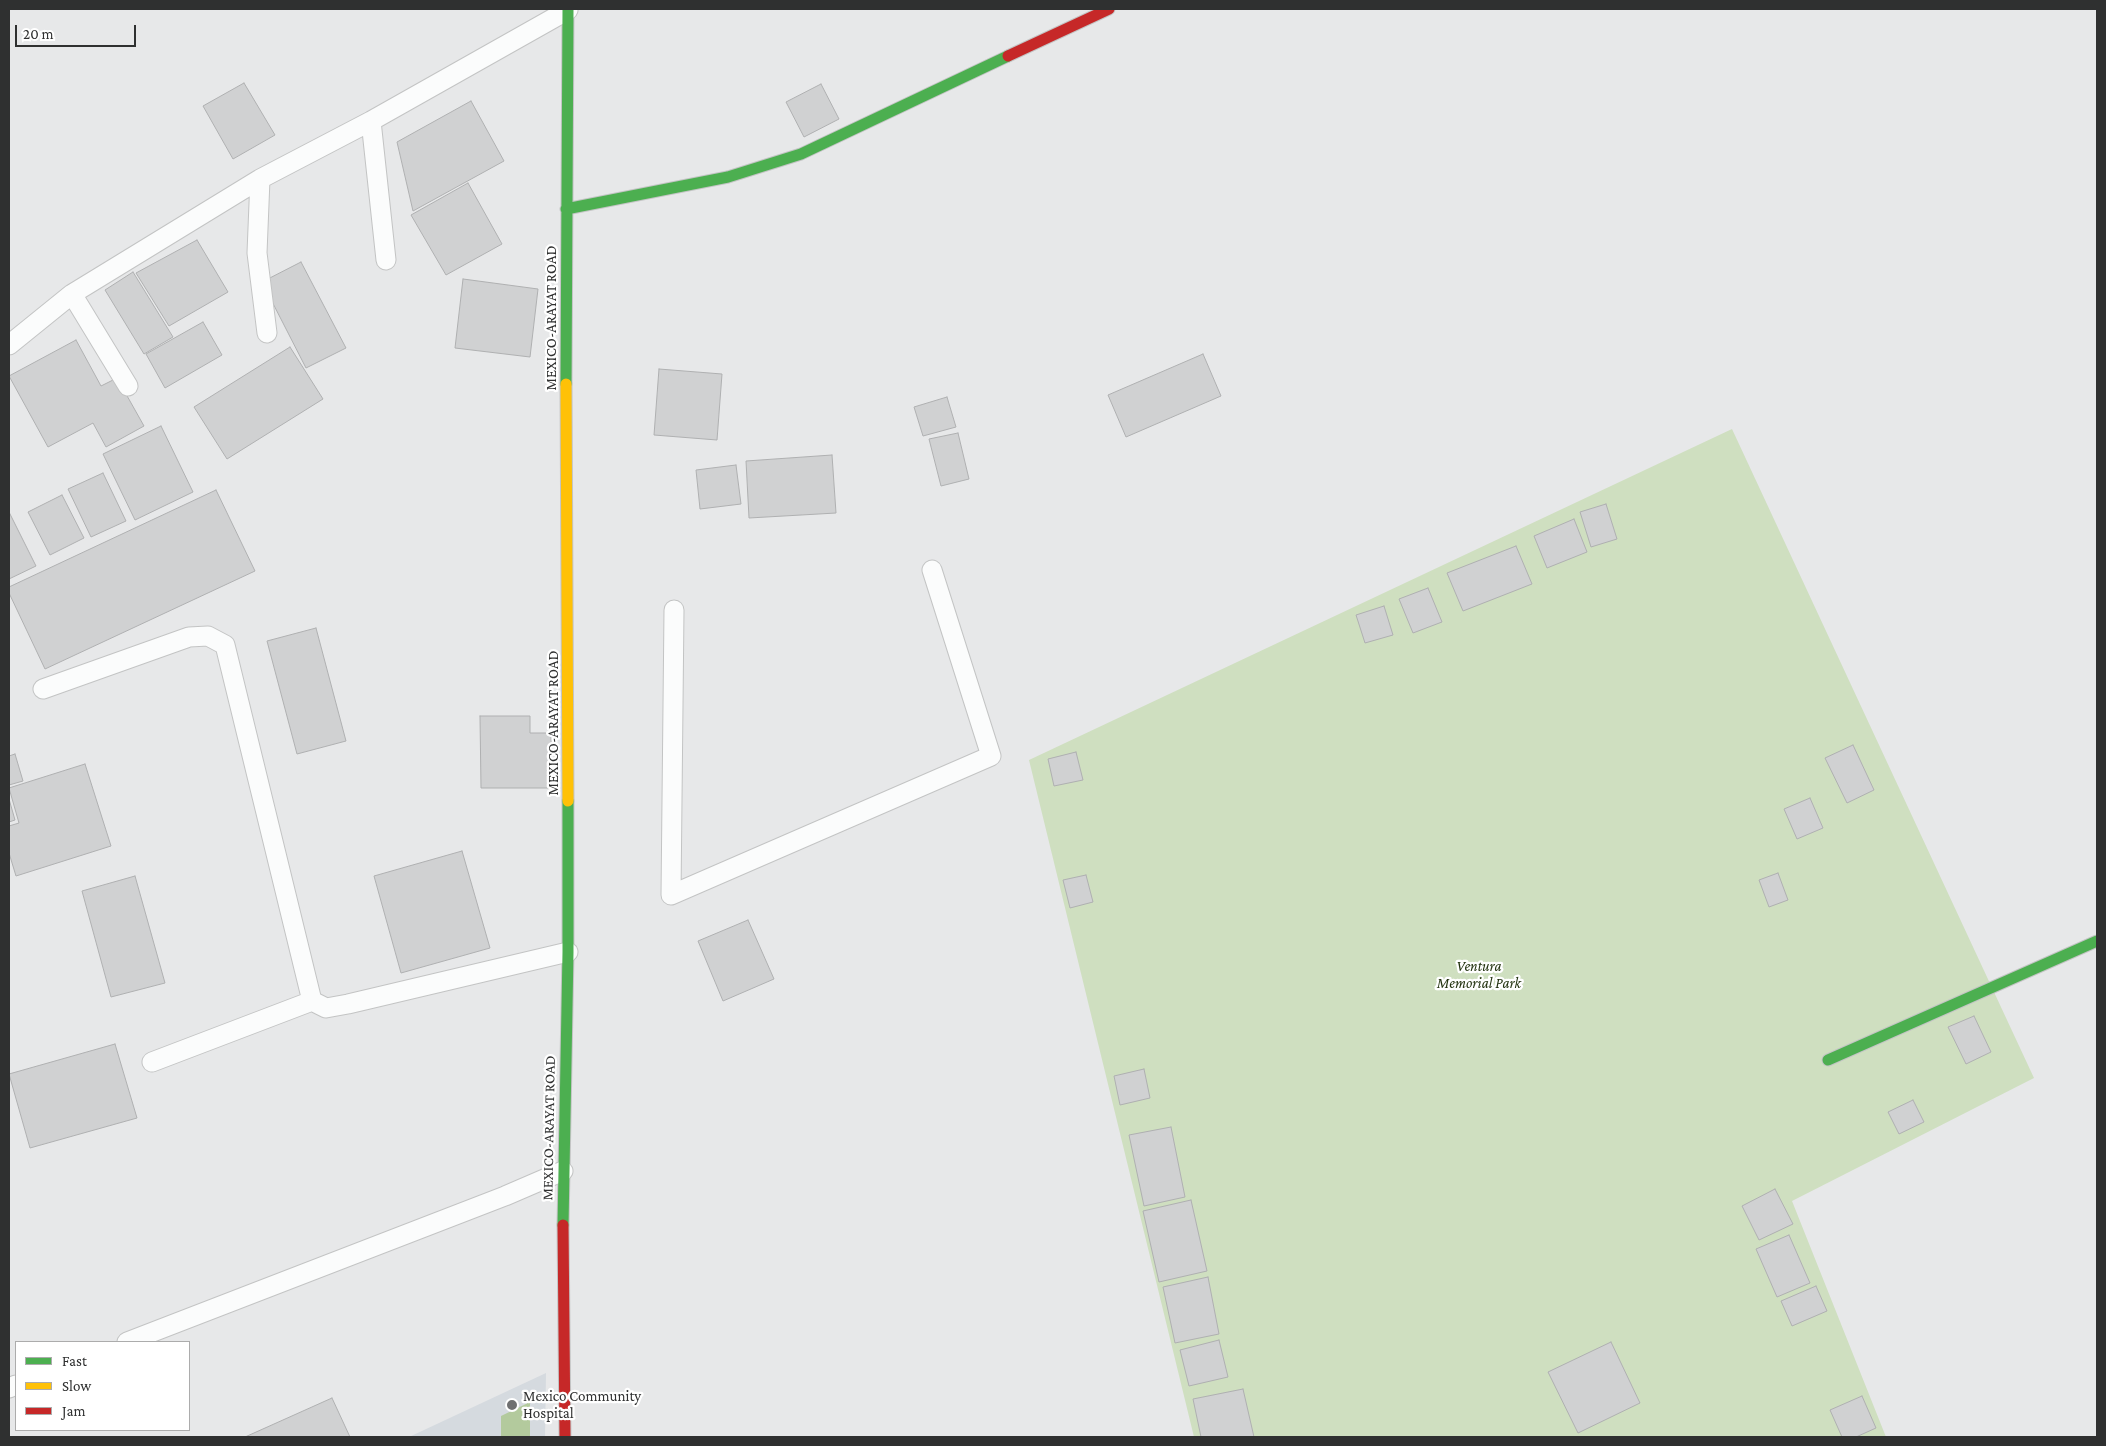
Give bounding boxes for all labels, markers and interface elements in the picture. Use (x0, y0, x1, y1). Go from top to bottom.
scale bar (18, 15, 139, 47)
text: 20 m (23, 26, 54, 42)
street label: MEXICO-ARAYAT ROAD (542, 245, 560, 391)
street label: MEXICO-ARAYAT ROAD (544, 650, 562, 796)
park label: Ventura Memorial Park (1437, 957, 1521, 992)
street label: MEXICO-ARAYAT ROAD (539, 1055, 559, 1201)
legend (15, 1341, 190, 1431)
text: Fast (62, 1353, 87, 1369)
text: Slow (62, 1378, 91, 1394)
place label: Mexico Community Hospital (523, 1387, 641, 1422)
marker: Mexico Community Hospital (505, 1398, 519, 1412)
text: Jam (62, 1403, 85, 1419)

